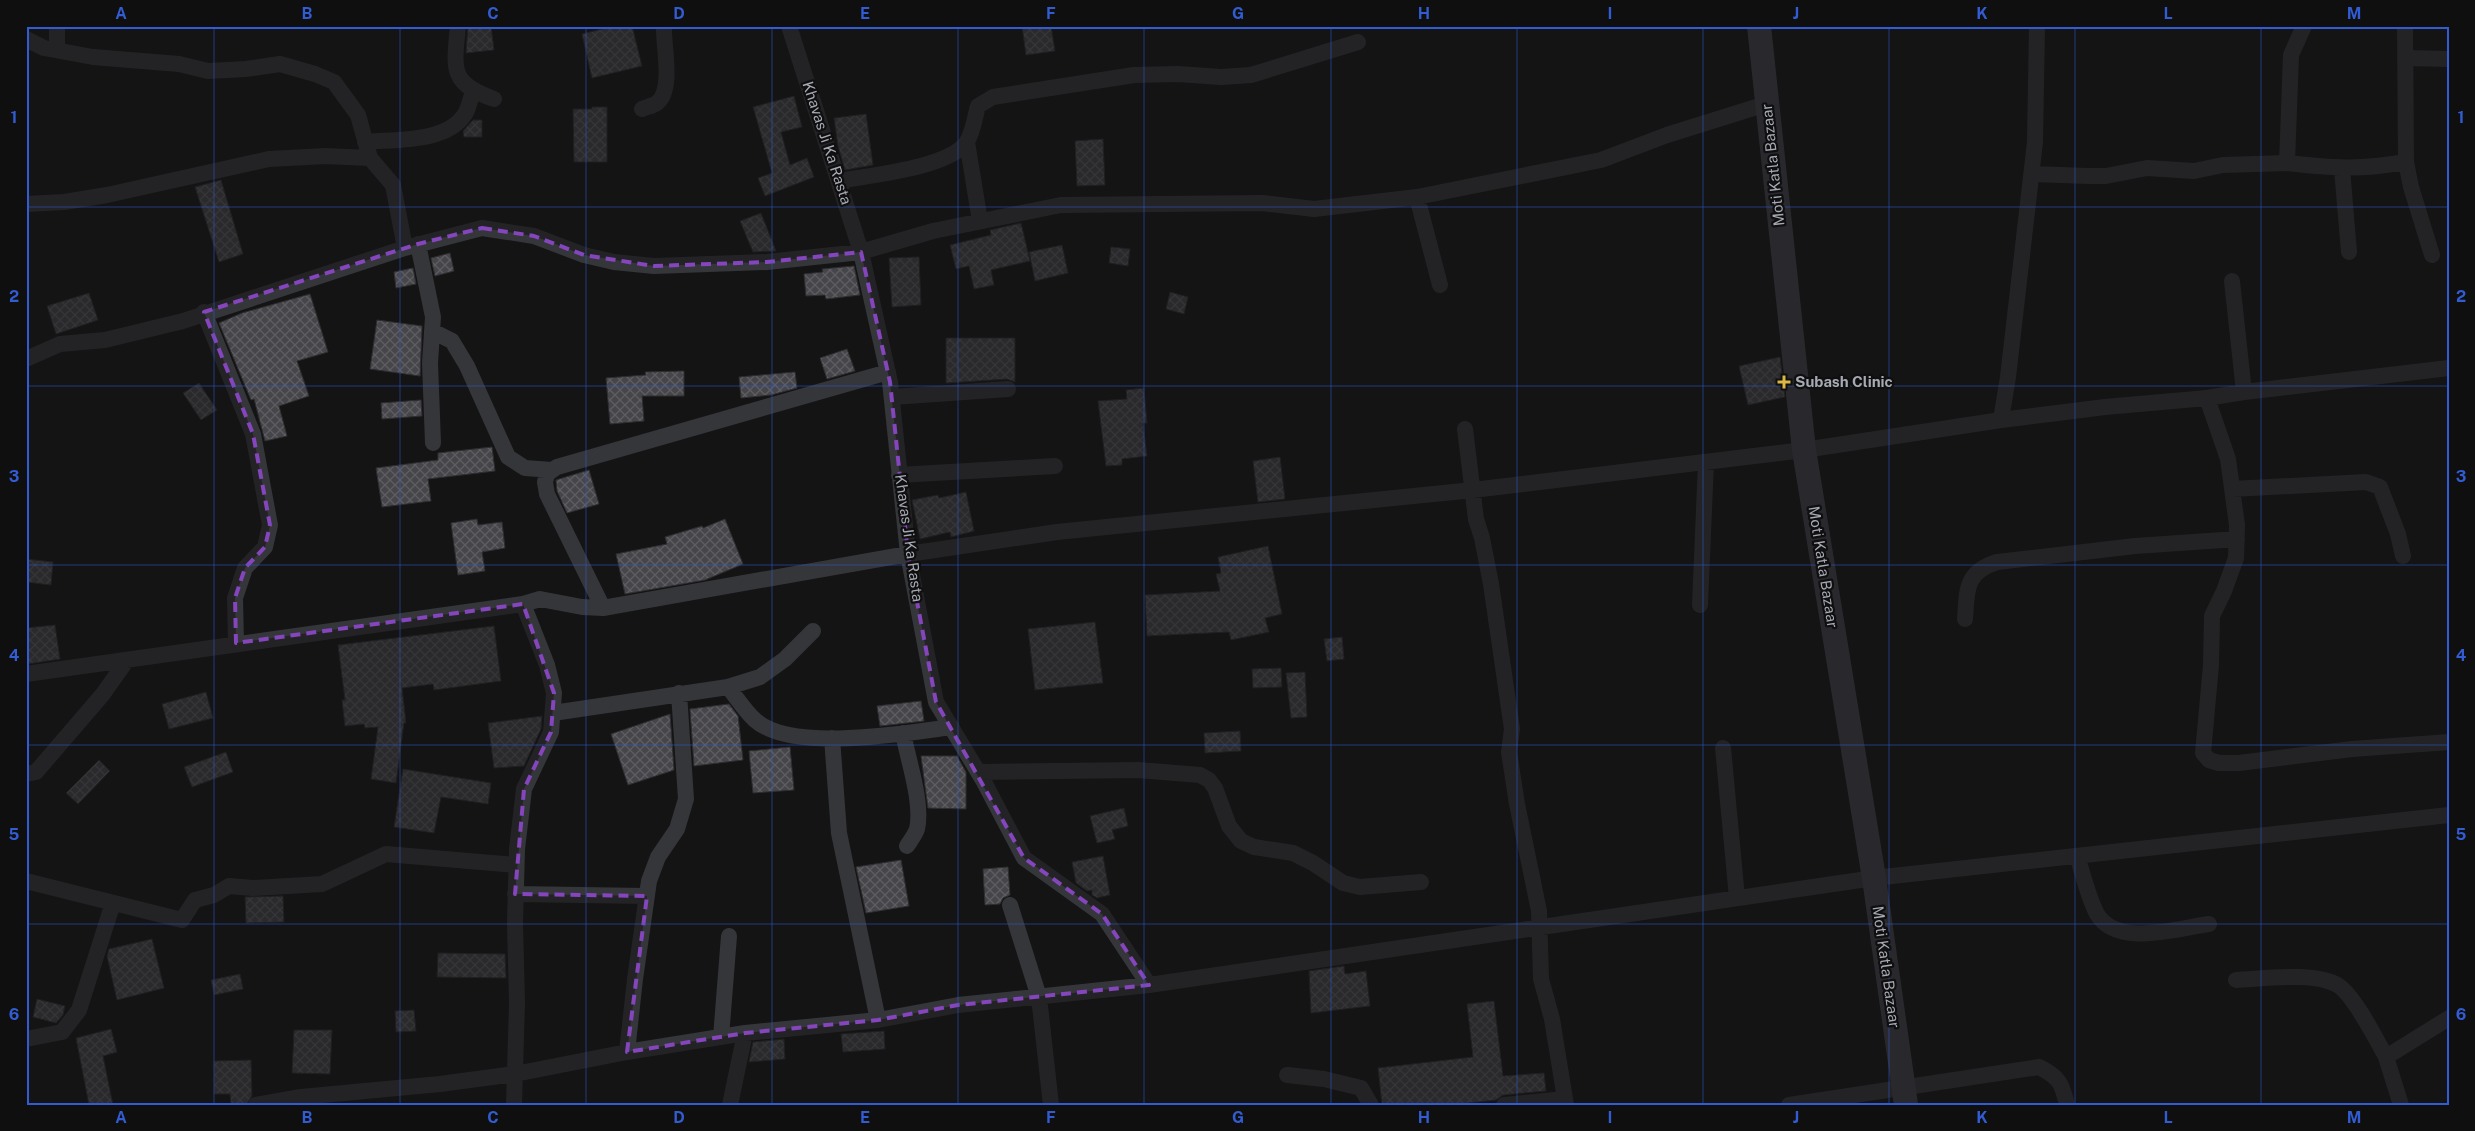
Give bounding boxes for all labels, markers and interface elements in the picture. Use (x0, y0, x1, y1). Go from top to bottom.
text: A (115, 4, 127, 23)
text: B (302, 4, 313, 23)
text: C (487, 4, 499, 23)
text: D (673, 4, 685, 23)
text: E (860, 4, 870, 23)
text: F (1046, 4, 1056, 23)
text: G (1232, 4, 1244, 23)
text: H (1418, 4, 1430, 23)
text: I (1608, 4, 1612, 23)
text: J (1793, 4, 1799, 23)
text: K (1976, 4, 1988, 23)
text: L (2163, 4, 2173, 23)
text: M (2347, 4, 2361, 23)
street label: Khavas Ji Ka Rasta (800, 79, 855, 207)
street label: Moti Katla Bazaar (1758, 103, 1787, 227)
text: 1 (11, 108, 17, 127)
text: 1 (2458, 108, 2464, 127)
text: 2 (9, 287, 19, 306)
text: 2 (2456, 287, 2466, 306)
place label: Subash Clinic (1795, 373, 1893, 390)
marker: Subash Clinic (1777, 375, 1791, 389)
text: 3 (9, 467, 19, 486)
text: 3 (2456, 467, 2466, 486)
street label: Khavas Ji Ka Rasta (892, 473, 927, 603)
street label: Moti Katla Bazaar (1805, 505, 1842, 629)
text: 4 (9, 646, 20, 665)
text: 4 (2456, 646, 2467, 665)
text: 5 (9, 825, 20, 844)
text: 5 (2456, 825, 2467, 844)
street label: Moti Katla Bazaar (1870, 905, 1903, 1029)
text: 6 (9, 1005, 19, 1024)
text: 6 (2456, 1005, 2466, 1024)
text: A (115, 1108, 127, 1127)
text: B (302, 1108, 313, 1127)
text: C (487, 1108, 499, 1127)
text: D (673, 1108, 685, 1127)
text: E (860, 1108, 870, 1127)
text: F (1046, 1108, 1056, 1127)
text: G (1232, 1108, 1244, 1127)
text: H (1418, 1108, 1430, 1127)
text: I (1608, 1108, 1612, 1127)
text: J (1793, 1108, 1799, 1127)
text: K (1976, 1108, 1988, 1127)
text: L (2163, 1108, 2173, 1127)
text: M (2347, 1108, 2361, 1127)

